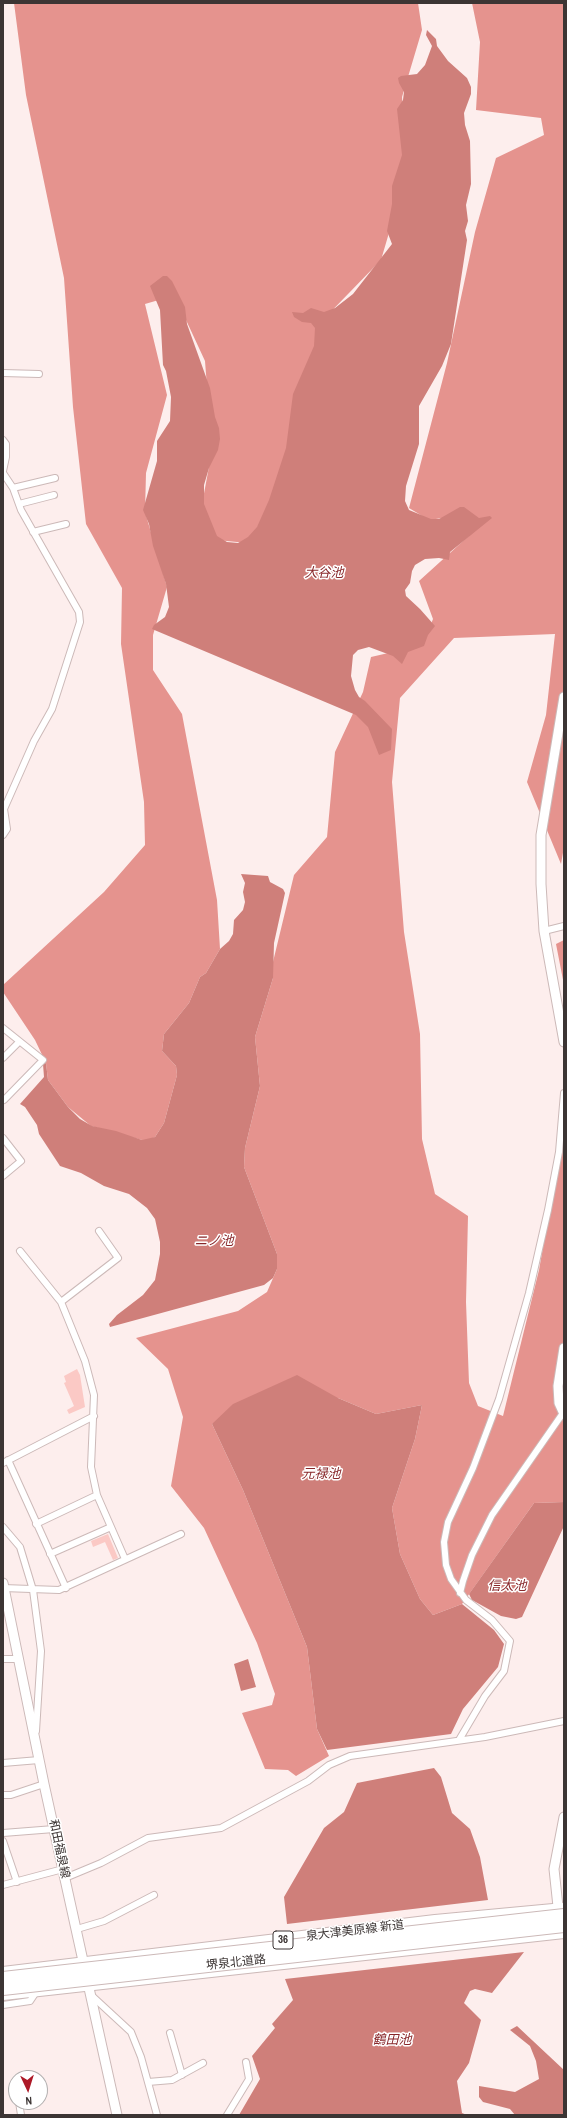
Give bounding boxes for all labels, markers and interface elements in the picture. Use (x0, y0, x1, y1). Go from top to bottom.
water label: 大谷池 (305, 566, 343, 582)
water label: ニノ池 (195, 1234, 233, 1250)
water label: 元禄池 (302, 1467, 340, 1483)
water label: 信太池 (488, 1579, 526, 1595)
street label: 和田福泉線 (46, 1818, 72, 1880)
street label: 泉大津美原線 新道 (305, 1918, 405, 1944)
road number: 36 (273, 1931, 293, 1949)
street label: 堺泉北道路 (205, 1953, 267, 1973)
water label: 鶴田池 (373, 2033, 411, 2049)
north arrow (8, 2070, 48, 2110)
text: N (25, 2094, 33, 2108)

